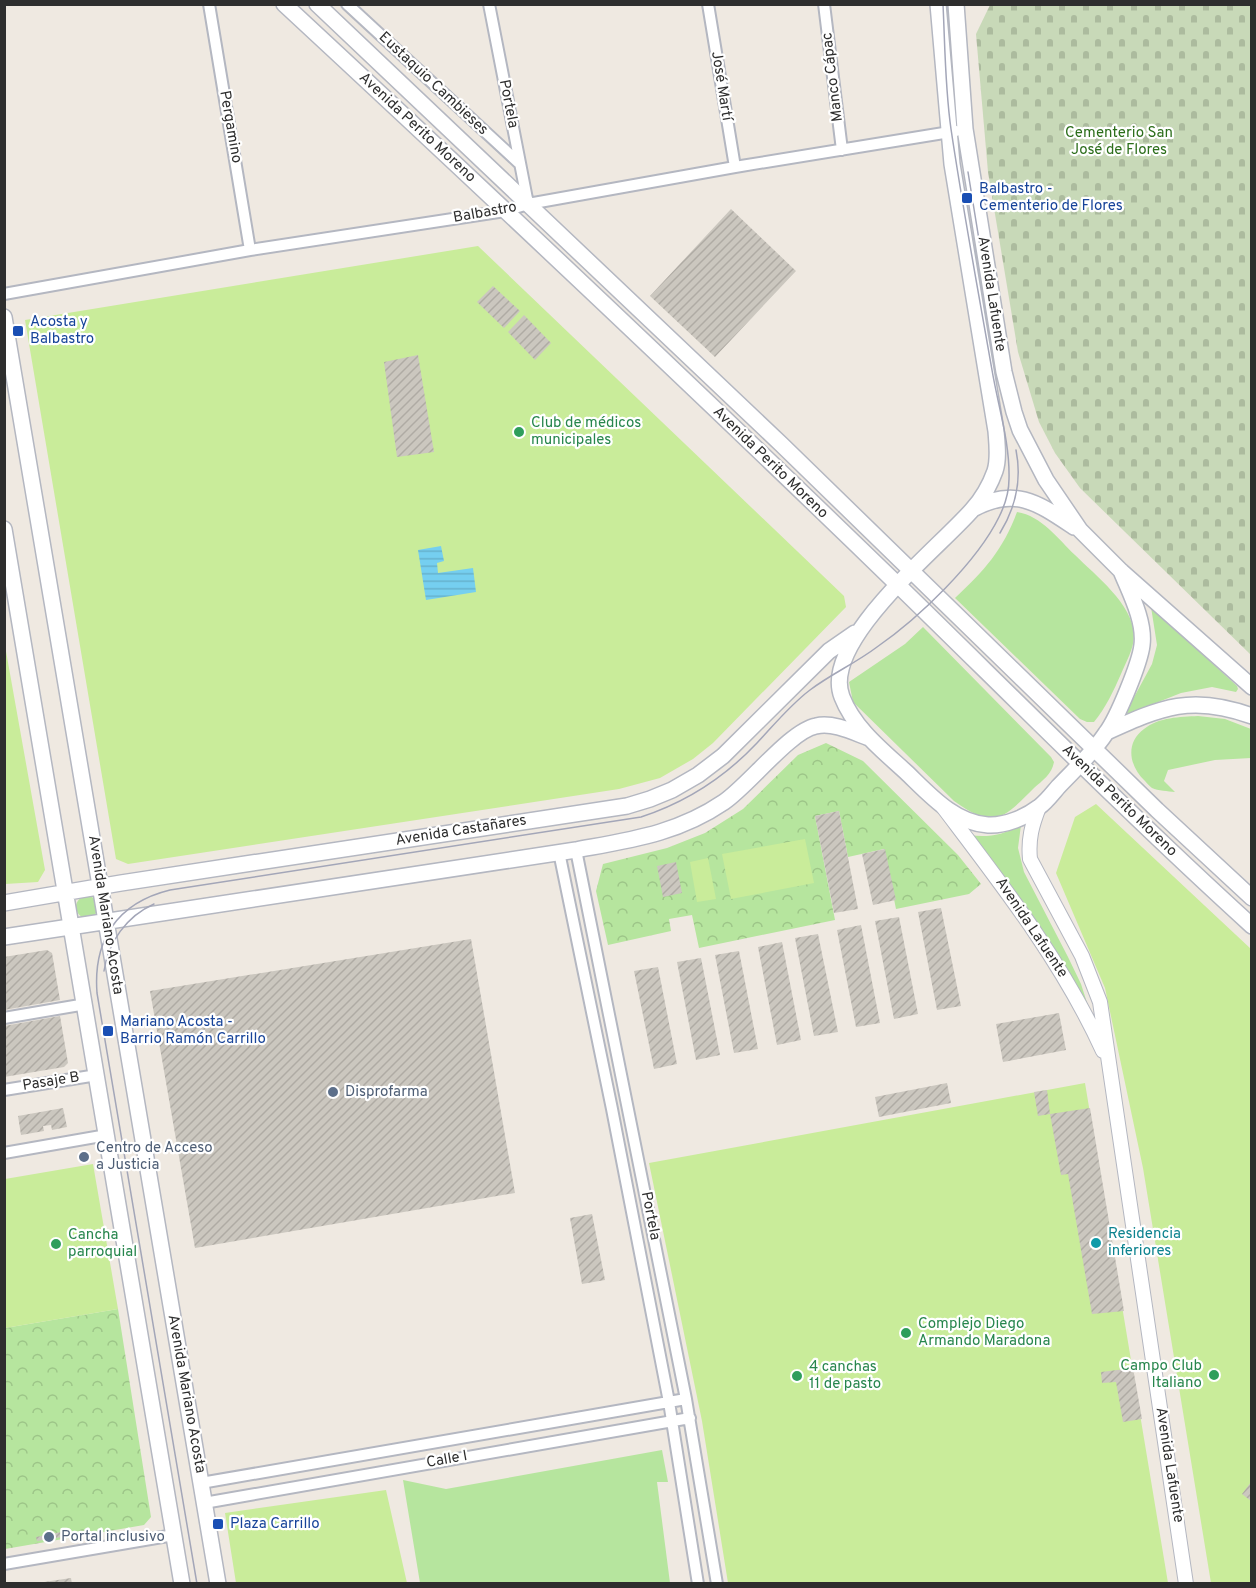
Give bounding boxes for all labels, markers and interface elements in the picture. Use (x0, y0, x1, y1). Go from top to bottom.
street label: Eustaquio Cambieses (374, 28, 492, 140)
street label: Manco Cápac (818, 31, 848, 123)
street label: José Martí (706, 50, 736, 123)
street label: Avenida Perito Moreno (355, 69, 479, 187)
street label: Portela (494, 78, 522, 130)
street label: Pergamino (214, 89, 246, 165)
park label: Cementerio San José de Flores (1065, 124, 1173, 160)
place label: Balbastro - Cementerio de Flores (979, 180, 1123, 216)
marker: Balbastro - Cementerio de Flores (960, 191, 974, 205)
street label: Balbastro (452, 198, 518, 228)
street label: Avenida Lafuente (972, 235, 1010, 353)
place label: Acosta y Balbastro (30, 313, 94, 349)
marker: Acosta y Balbastro (11, 324, 25, 338)
street label: Avenida Perito Moreno (708, 403, 832, 523)
place label: Club de médicos municipales (531, 414, 641, 450)
marker: Club de médicos municipales (512, 425, 526, 439)
street label: Avenida Perito Moreno (1057, 741, 1181, 861)
street label: Avenida Castañares (394, 811, 528, 851)
street label: Avenida Mariano Acosta (83, 834, 127, 996)
street label: Avenida Lafuente (990, 874, 1072, 982)
place label: Mariano Acosta - Barrio Ramón Carrillo (120, 1013, 266, 1049)
marker: Mariano Acosta - Barrio Ramón Carrillo (101, 1024, 115, 1038)
street label: Pasaje B (21, 1068, 81, 1096)
place label: Disprofarma (345, 1083, 428, 1102)
marker: Disprofarma (326, 1085, 340, 1099)
place label: Centro de Acceso a Justicia (96, 1139, 213, 1175)
marker: Centro de Acceso a Justicia (77, 1150, 91, 1164)
street label: Portela (636, 1190, 664, 1242)
place label: Residencia inferiores (1108, 1225, 1181, 1261)
place label: Cancha parroquial (68, 1226, 137, 1262)
marker: Residencia inferiores (1089, 1236, 1103, 1250)
marker: Cancha parroquial (49, 1237, 63, 1251)
street label: Avenida Mariano Acosta (163, 1313, 209, 1475)
place label: Complejo Diego Armando Maradona (918, 1315, 1050, 1351)
marker: Complejo Diego Armando Maradona (899, 1326, 913, 1340)
place label: Campo Club Italiano (1120, 1357, 1202, 1393)
place label: 4 canchas 11 de pasto (809, 1358, 881, 1394)
marker: Campo Club Italiano (1207, 1368, 1221, 1382)
marker: 4 canchas 11 de pasto (790, 1369, 804, 1383)
street label: Avenida Lafuente (1150, 1406, 1188, 1524)
street label: Calle I (425, 1447, 469, 1473)
place label: Plaza Carrillo (230, 1515, 320, 1534)
marker: Plaza Carrillo (211, 1517, 225, 1531)
place label: Portal inclusivo (61, 1528, 165, 1547)
marker: Portal inclusivo (42, 1530, 56, 1544)

